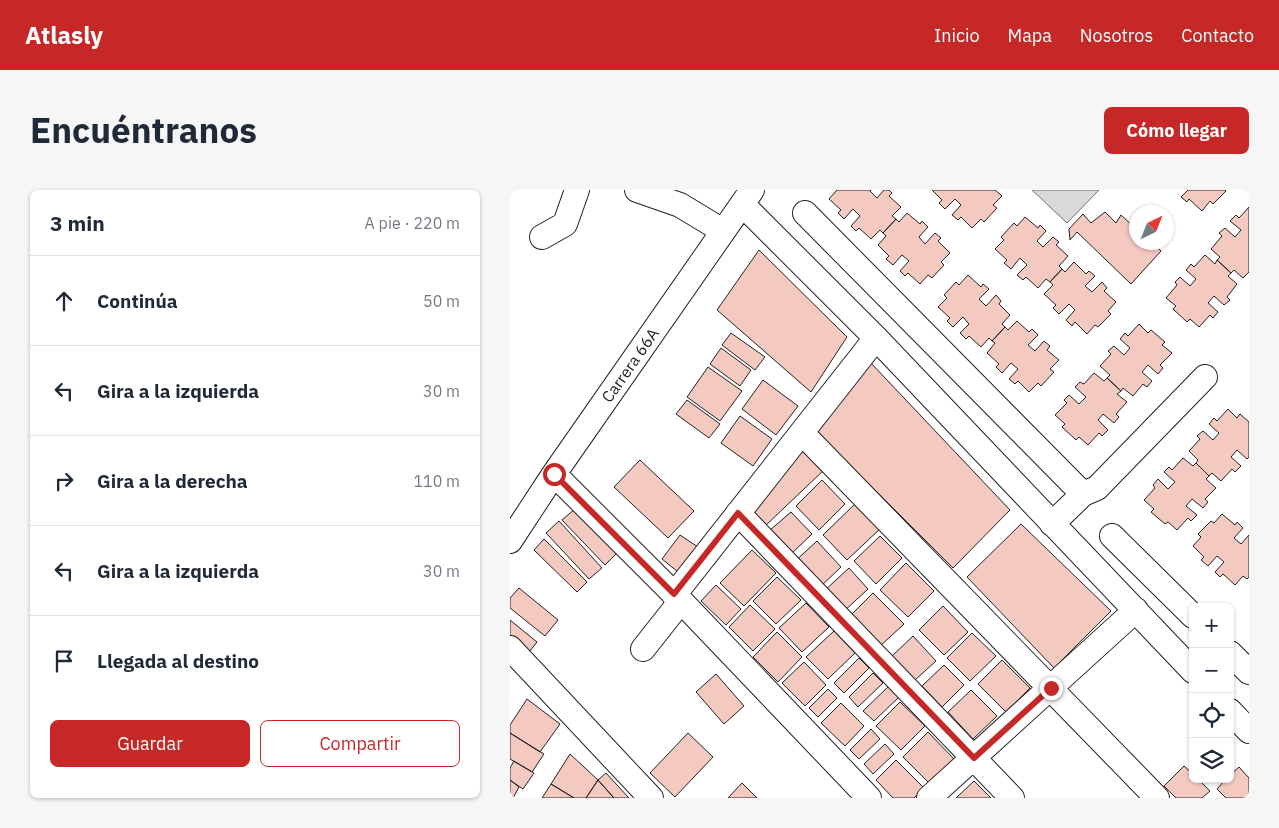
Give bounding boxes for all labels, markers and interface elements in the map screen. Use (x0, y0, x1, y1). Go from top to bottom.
text: Atlasly (25, 19, 103, 51)
text: Inicio (934, 24, 980, 47)
text: Mapa (1008, 24, 1052, 47)
text: Nosotros (1080, 24, 1153, 47)
text: Contacto (1181, 24, 1254, 47)
text: Encuéntranos (30, 107, 257, 153)
button: Cómo llegar (1104, 107, 1249, 154)
north arrow (1129, 205, 1174, 250)
text: 3 min (50, 209, 105, 237)
text: A pie · 220 m (365, 213, 460, 233)
icon: ahead (50, 287, 78, 315)
text: Continúa (97, 289, 178, 313)
text: 50 m (423, 291, 460, 311)
street label: Carrera 66A (597, 324, 663, 406)
icon: left (50, 377, 78, 405)
text: Gira a la izquierda (97, 379, 259, 403)
text: 30 m (423, 381, 460, 401)
route start (543, 463, 566, 486)
icon: right (50, 467, 78, 495)
text: Gira a la derecha (97, 469, 248, 493)
text: 110 m (413, 471, 460, 491)
icon: left (50, 557, 78, 585)
text: Gira a la izquierda (97, 559, 259, 583)
text: 30 m (423, 561, 460, 581)
map controls (1189, 603, 1234, 783)
button: + (1189, 603, 1234, 648)
icon: arrive (50, 647, 78, 675)
button: − (1189, 648, 1234, 693)
text: Llegada al destino (97, 649, 259, 673)
route end (1040, 677, 1063, 700)
button: locate (1189, 693, 1234, 738)
button: Guardar (50, 720, 250, 767)
button: Compartir (260, 720, 460, 767)
button: layers (1189, 738, 1234, 783)

